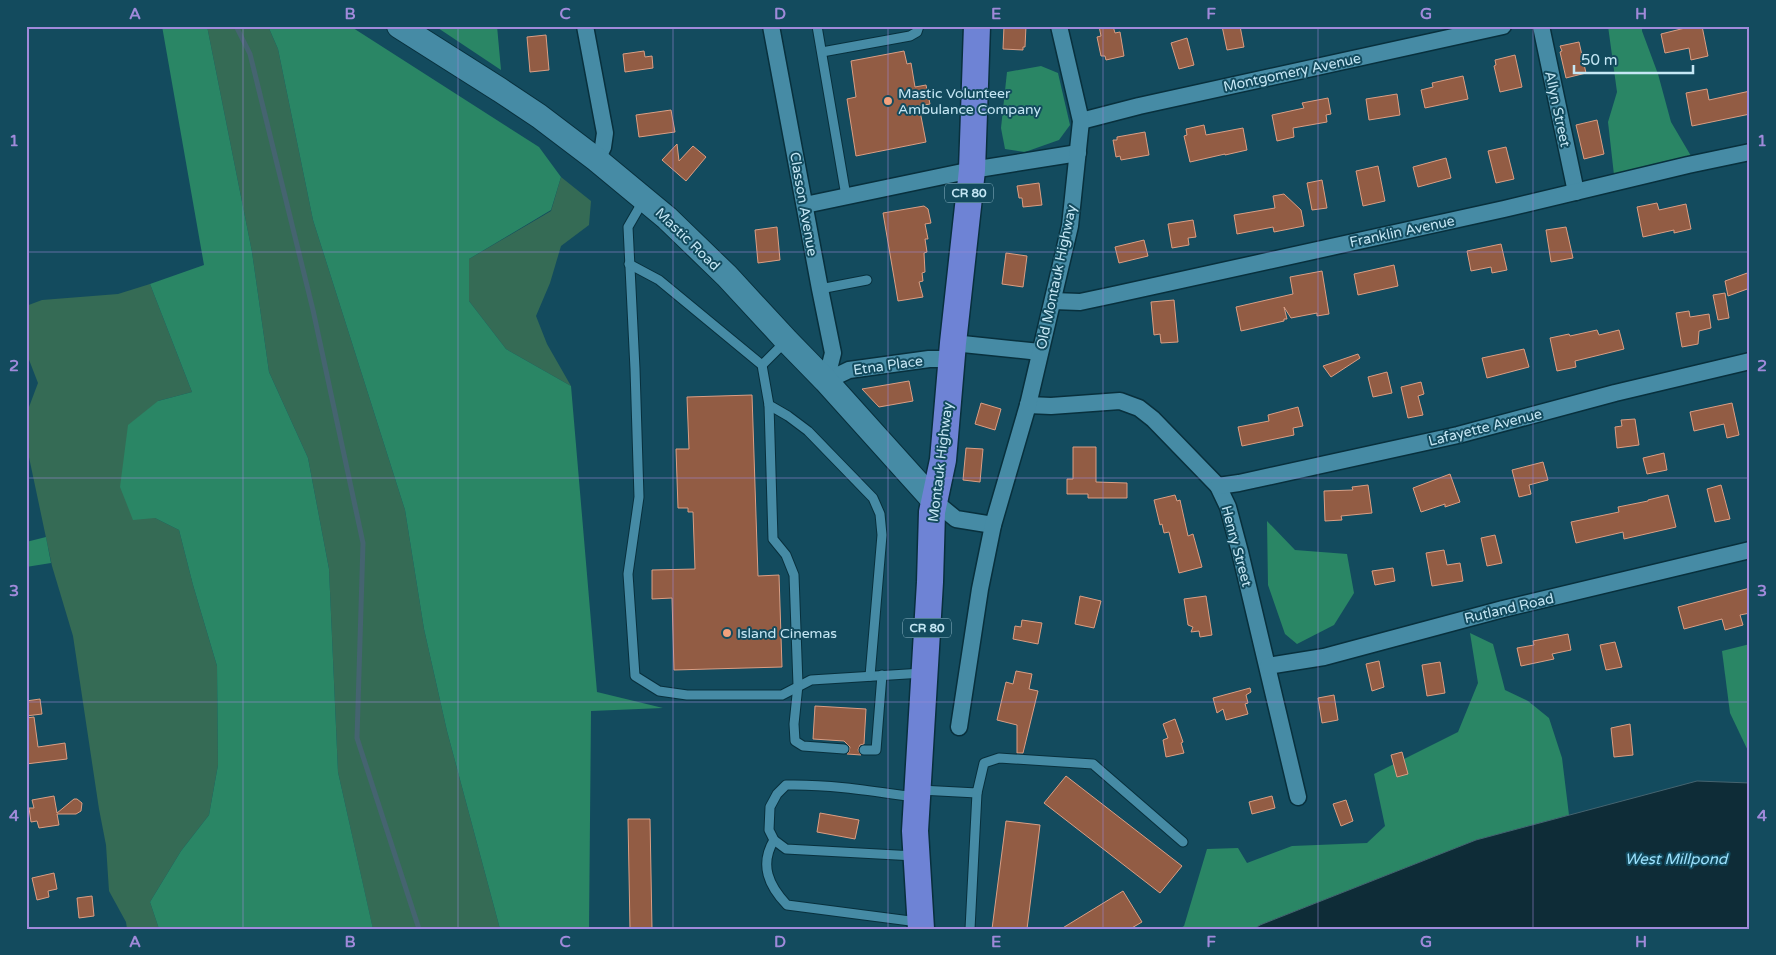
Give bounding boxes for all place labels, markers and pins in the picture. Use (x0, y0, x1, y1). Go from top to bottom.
place label: Mastic Volunteer Ambulance Company (898, 85, 1041, 118)
marker: Mastic Volunteer Ambulance Company (882, 95, 894, 107)
place label: Island Cinemas (737, 625, 837, 642)
marker: Island Cinemas (721, 627, 733, 639)

